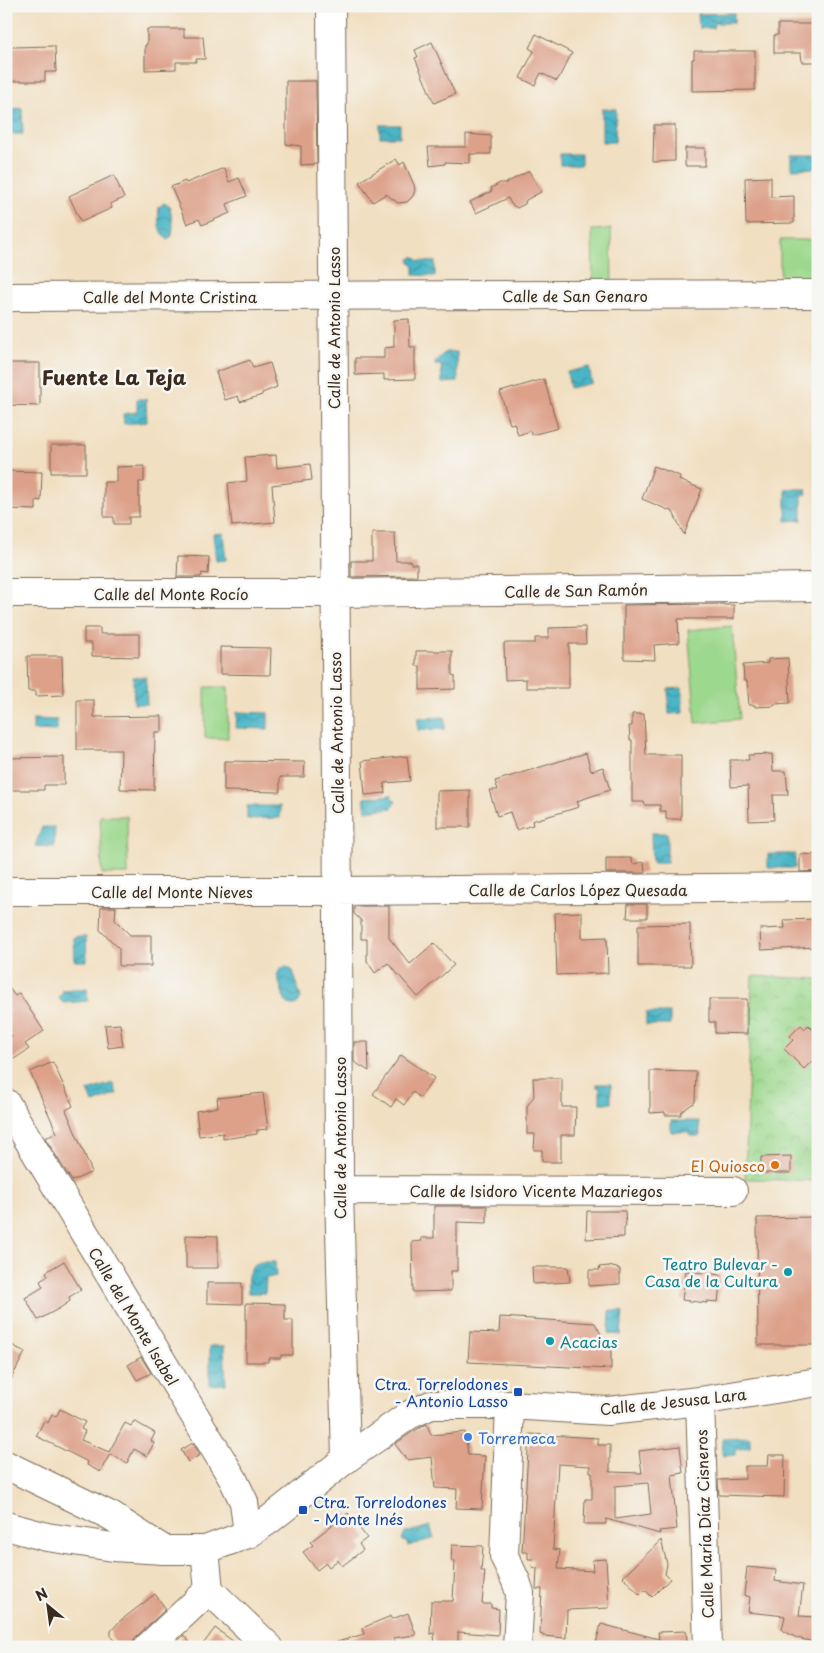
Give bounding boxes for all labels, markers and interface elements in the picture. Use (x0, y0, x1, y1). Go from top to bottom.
street label: Calle de Antonio Lasso (322, 247, 345, 409)
street label: Calle de San Genaro (502, 284, 648, 307)
street label: Calle del Monte Cristina (83, 285, 258, 308)
district label: Fuente La Teja (42, 362, 187, 392)
street label: Calle de San Ramón (504, 577, 648, 603)
street label: Calle del Monte Rocío (93, 582, 249, 605)
street label: Calle de Antonio Lasso (323, 652, 349, 814)
street label: Calle de Carlos López Quesada (469, 878, 688, 901)
street label: Calle del Monte Nieves (91, 880, 253, 903)
street label: Calle de Antonio Lasso (328, 1057, 351, 1219)
place label: El Quiosco (691, 1154, 765, 1177)
marker: El Quiosco (769, 1159, 781, 1171)
street label: Calle de Isidoro Vicente Mazariegos (409, 1179, 663, 1202)
street label: Calle del Monte Isabel (83, 1242, 185, 1390)
place label: Teatro Bulevar - Casa de la Cultura (644, 1252, 779, 1292)
marker: Teatro Bulevar - Casa de la Cultura (782, 1266, 794, 1278)
place label: Acacias (560, 1330, 618, 1353)
marker: Acacias (544, 1335, 556, 1347)
place label: Ctra. Torrelodones - Antonio Lasso (374, 1372, 508, 1412)
street label: Calle de Jesusa Lara (599, 1382, 748, 1420)
marker: Ctra. Torrelodones - Antonio Lasso (512, 1386, 524, 1398)
place label: Torremeca (478, 1426, 556, 1449)
street label: Calle María Díaz Cisneros (689, 1429, 719, 1619)
marker: Torremeca (462, 1431, 474, 1443)
place label: Ctra. Torrelodones - Monte Inés (313, 1490, 447, 1530)
marker: Ctra. Torrelodones - Monte Inés (297, 1504, 309, 1516)
north arrow (22, 1580, 72, 1630)
text: N (32, 1582, 51, 1606)

